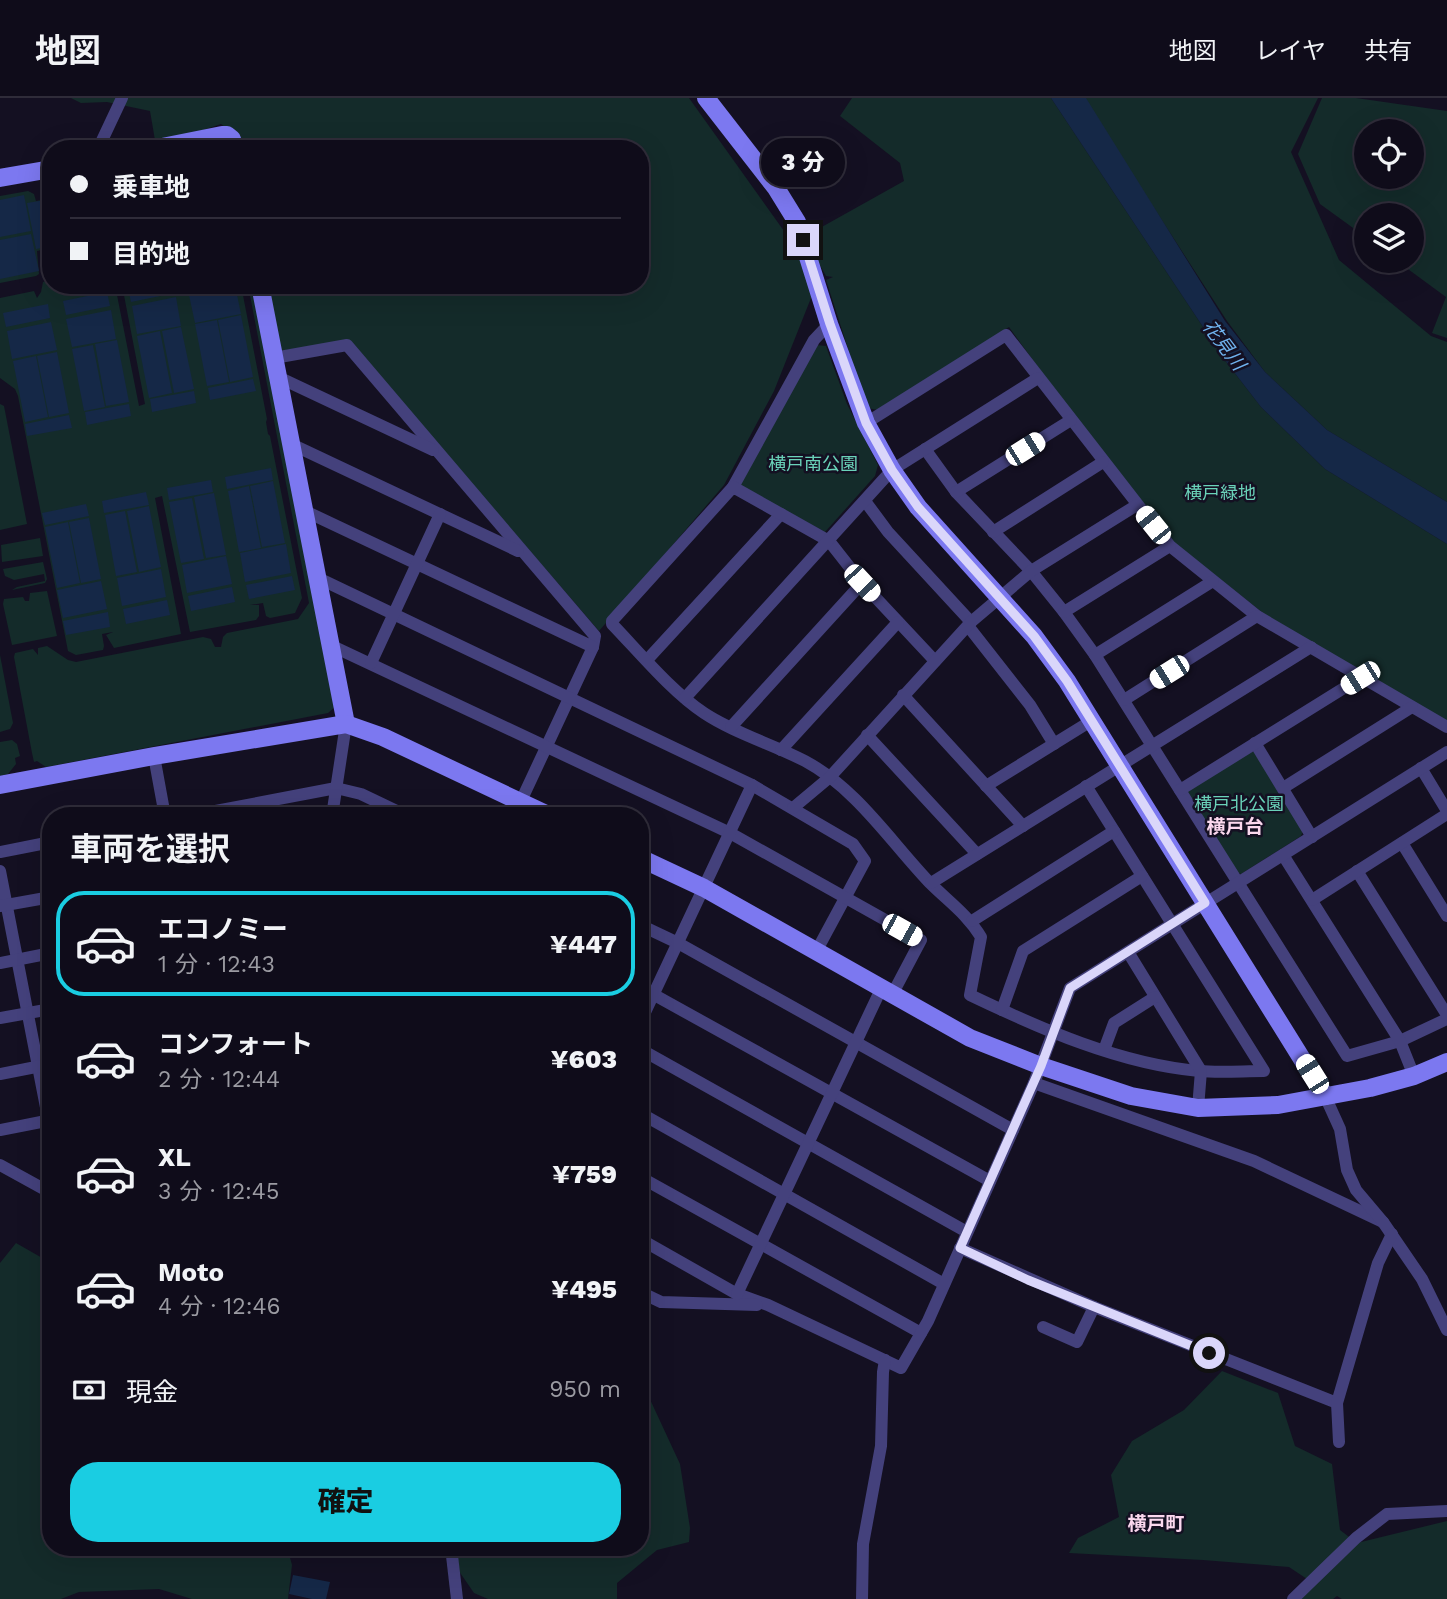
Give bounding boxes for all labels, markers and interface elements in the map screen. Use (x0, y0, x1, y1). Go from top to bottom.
text: 地図 (35, 31, 101, 70)
text: 地図 (1169, 37, 1217, 65)
text: レイヤ (1255, 37, 1326, 65)
text: 共有 (1364, 37, 1412, 65)
map controls (1354, 119, 1424, 273)
button: locate (1354, 119, 1424, 189)
callout: 3 分 (761, 138, 845, 188)
text: 3 分 (782, 149, 824, 176)
text: 乗車地 (112, 172, 190, 202)
button: layers (1354, 203, 1424, 273)
route end (787, 224, 819, 256)
text: 目的地 (112, 239, 190, 269)
water label: 花見川 (1198, 315, 1252, 376)
car (1002, 429, 1049, 469)
park label: 横戸南公園 (768, 453, 858, 474)
park label: 横戸緑地 (1184, 482, 1256, 503)
car (1132, 502, 1175, 548)
car (840, 560, 885, 606)
car (1146, 652, 1193, 692)
car (1337, 658, 1384, 698)
park label: 横戸北公園 (1194, 793, 1284, 814)
district label: 横戸台 (1206, 815, 1264, 838)
text: 車両を選択 (70, 830, 230, 868)
car (879, 911, 926, 949)
icon: car (74, 912, 137, 975)
text: エコノミー (158, 914, 288, 944)
text: ¥447 (550, 929, 617, 959)
text: 1 分 · 12:43 (158, 951, 275, 978)
icon: car (74, 1027, 137, 1090)
text: コンフォート (158, 1029, 313, 1059)
text: ¥603 (551, 1044, 617, 1074)
car (1292, 1051, 1333, 1097)
text: 2 分 · 12:44 (158, 1066, 280, 1093)
icon: car (74, 1142, 137, 1205)
text: XL (158, 1142, 191, 1172)
text: ¥759 (552, 1159, 617, 1189)
text: 3 分 · 12:45 (158, 1178, 279, 1205)
icon: car (74, 1257, 137, 1320)
text: Moto (158, 1257, 224, 1287)
text: ¥495 (551, 1274, 617, 1304)
text: 4 分 · 12:46 (158, 1293, 281, 1320)
route start (1193, 1337, 1225, 1369)
icon: cash (70, 1371, 108, 1409)
text: 950 m (549, 1376, 621, 1403)
text: 現金 (126, 1377, 178, 1407)
button: 確定 (70, 1462, 621, 1542)
district label: 横戸町 (1127, 1512, 1185, 1535)

